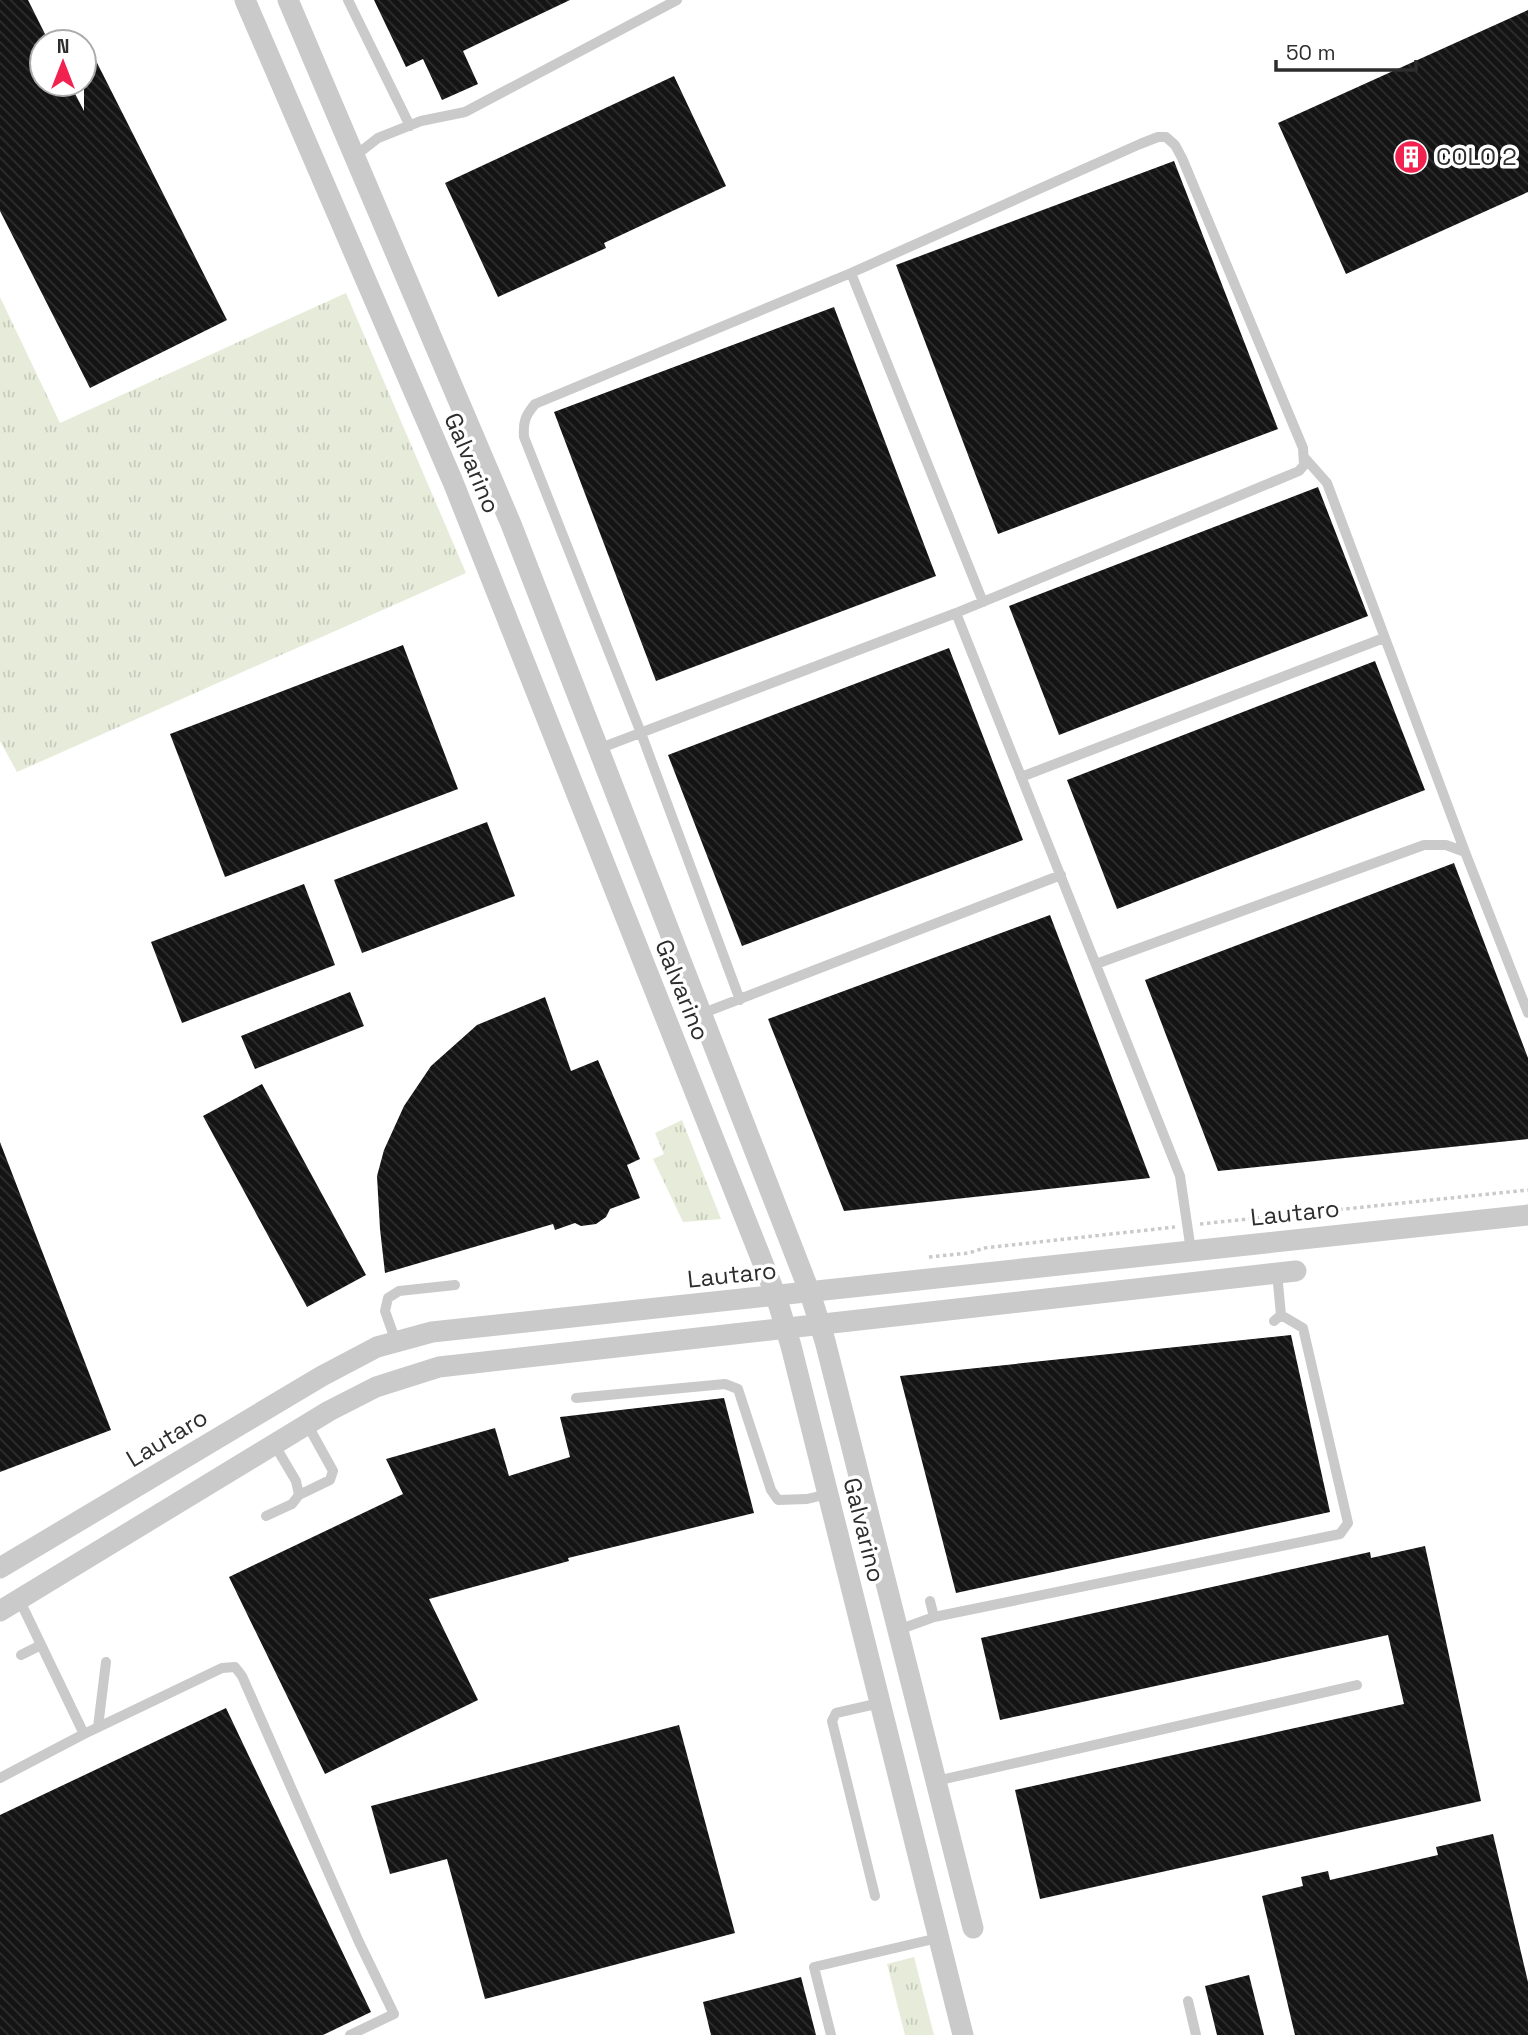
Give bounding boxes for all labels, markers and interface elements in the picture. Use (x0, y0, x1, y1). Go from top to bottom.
north arrow (28, 28, 98, 98)
scale bar (1276, 28, 1416, 72)
text: N (57, 34, 69, 59)
text: 50 m (1286, 39, 1336, 66)
building icon: COLO 2 (1392, 138, 1430, 176)
place label: COLO 2 (1436, 141, 1517, 172)
street label: Galvarino (437, 408, 508, 518)
street label: Galvarino (648, 935, 717, 1045)
street label: Lautaro (1249, 1192, 1341, 1233)
street label: Lautaro (686, 1254, 778, 1295)
street label: Lautaro (120, 1401, 213, 1474)
street label: Galvarino (837, 1475, 892, 1585)

